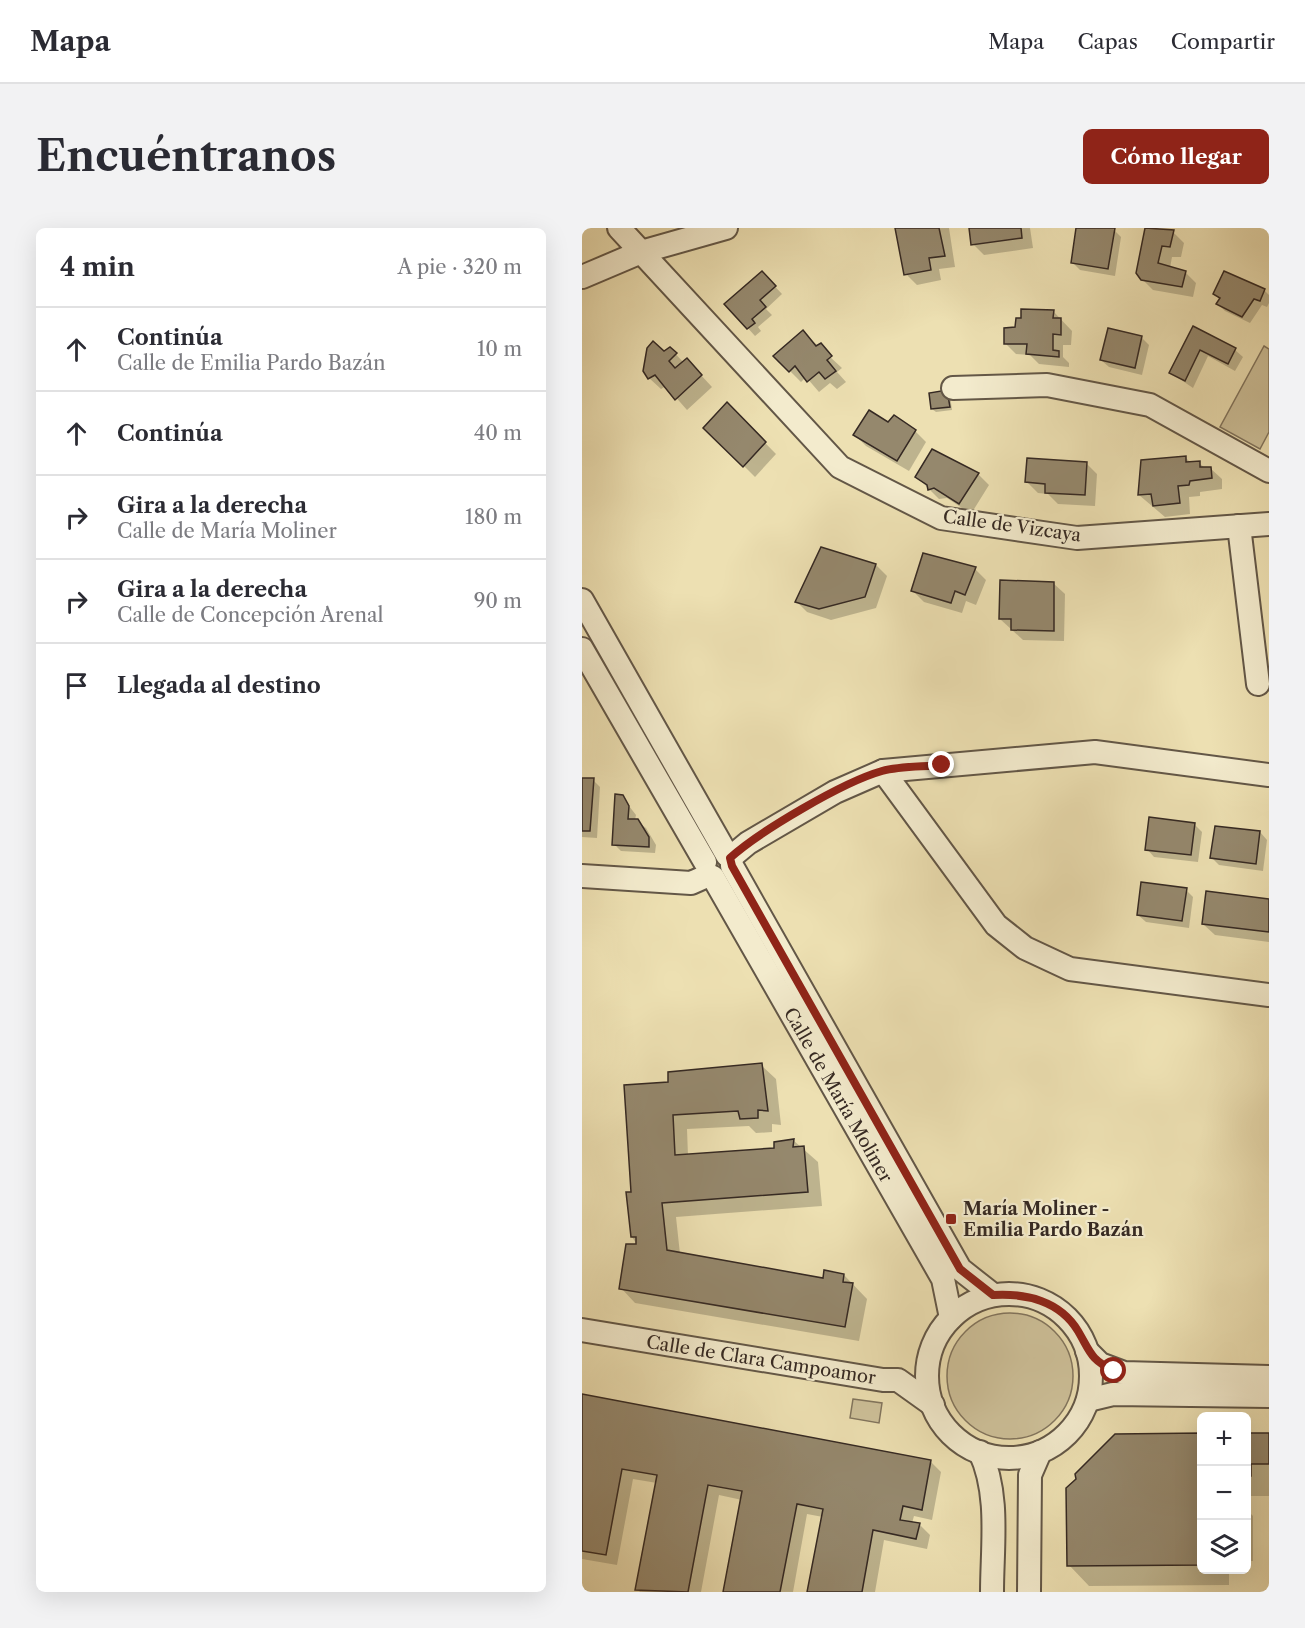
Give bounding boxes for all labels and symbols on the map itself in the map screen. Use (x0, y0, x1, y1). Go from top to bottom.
street label: Calle de Vizcaya (941, 505, 1083, 547)
route end (928, 751, 954, 777)
street label: Calle de María Moliner (779, 1004, 897, 1187)
place label: María Moliner - Emilia Pardo Bazán (963, 1198, 1144, 1241)
marker: María Moliner - Emilia Pardo Bazán (944, 1212, 958, 1226)
street label: Calle de Clara Campoamor (645, 1331, 878, 1389)
route start (1100, 1357, 1126, 1383)

